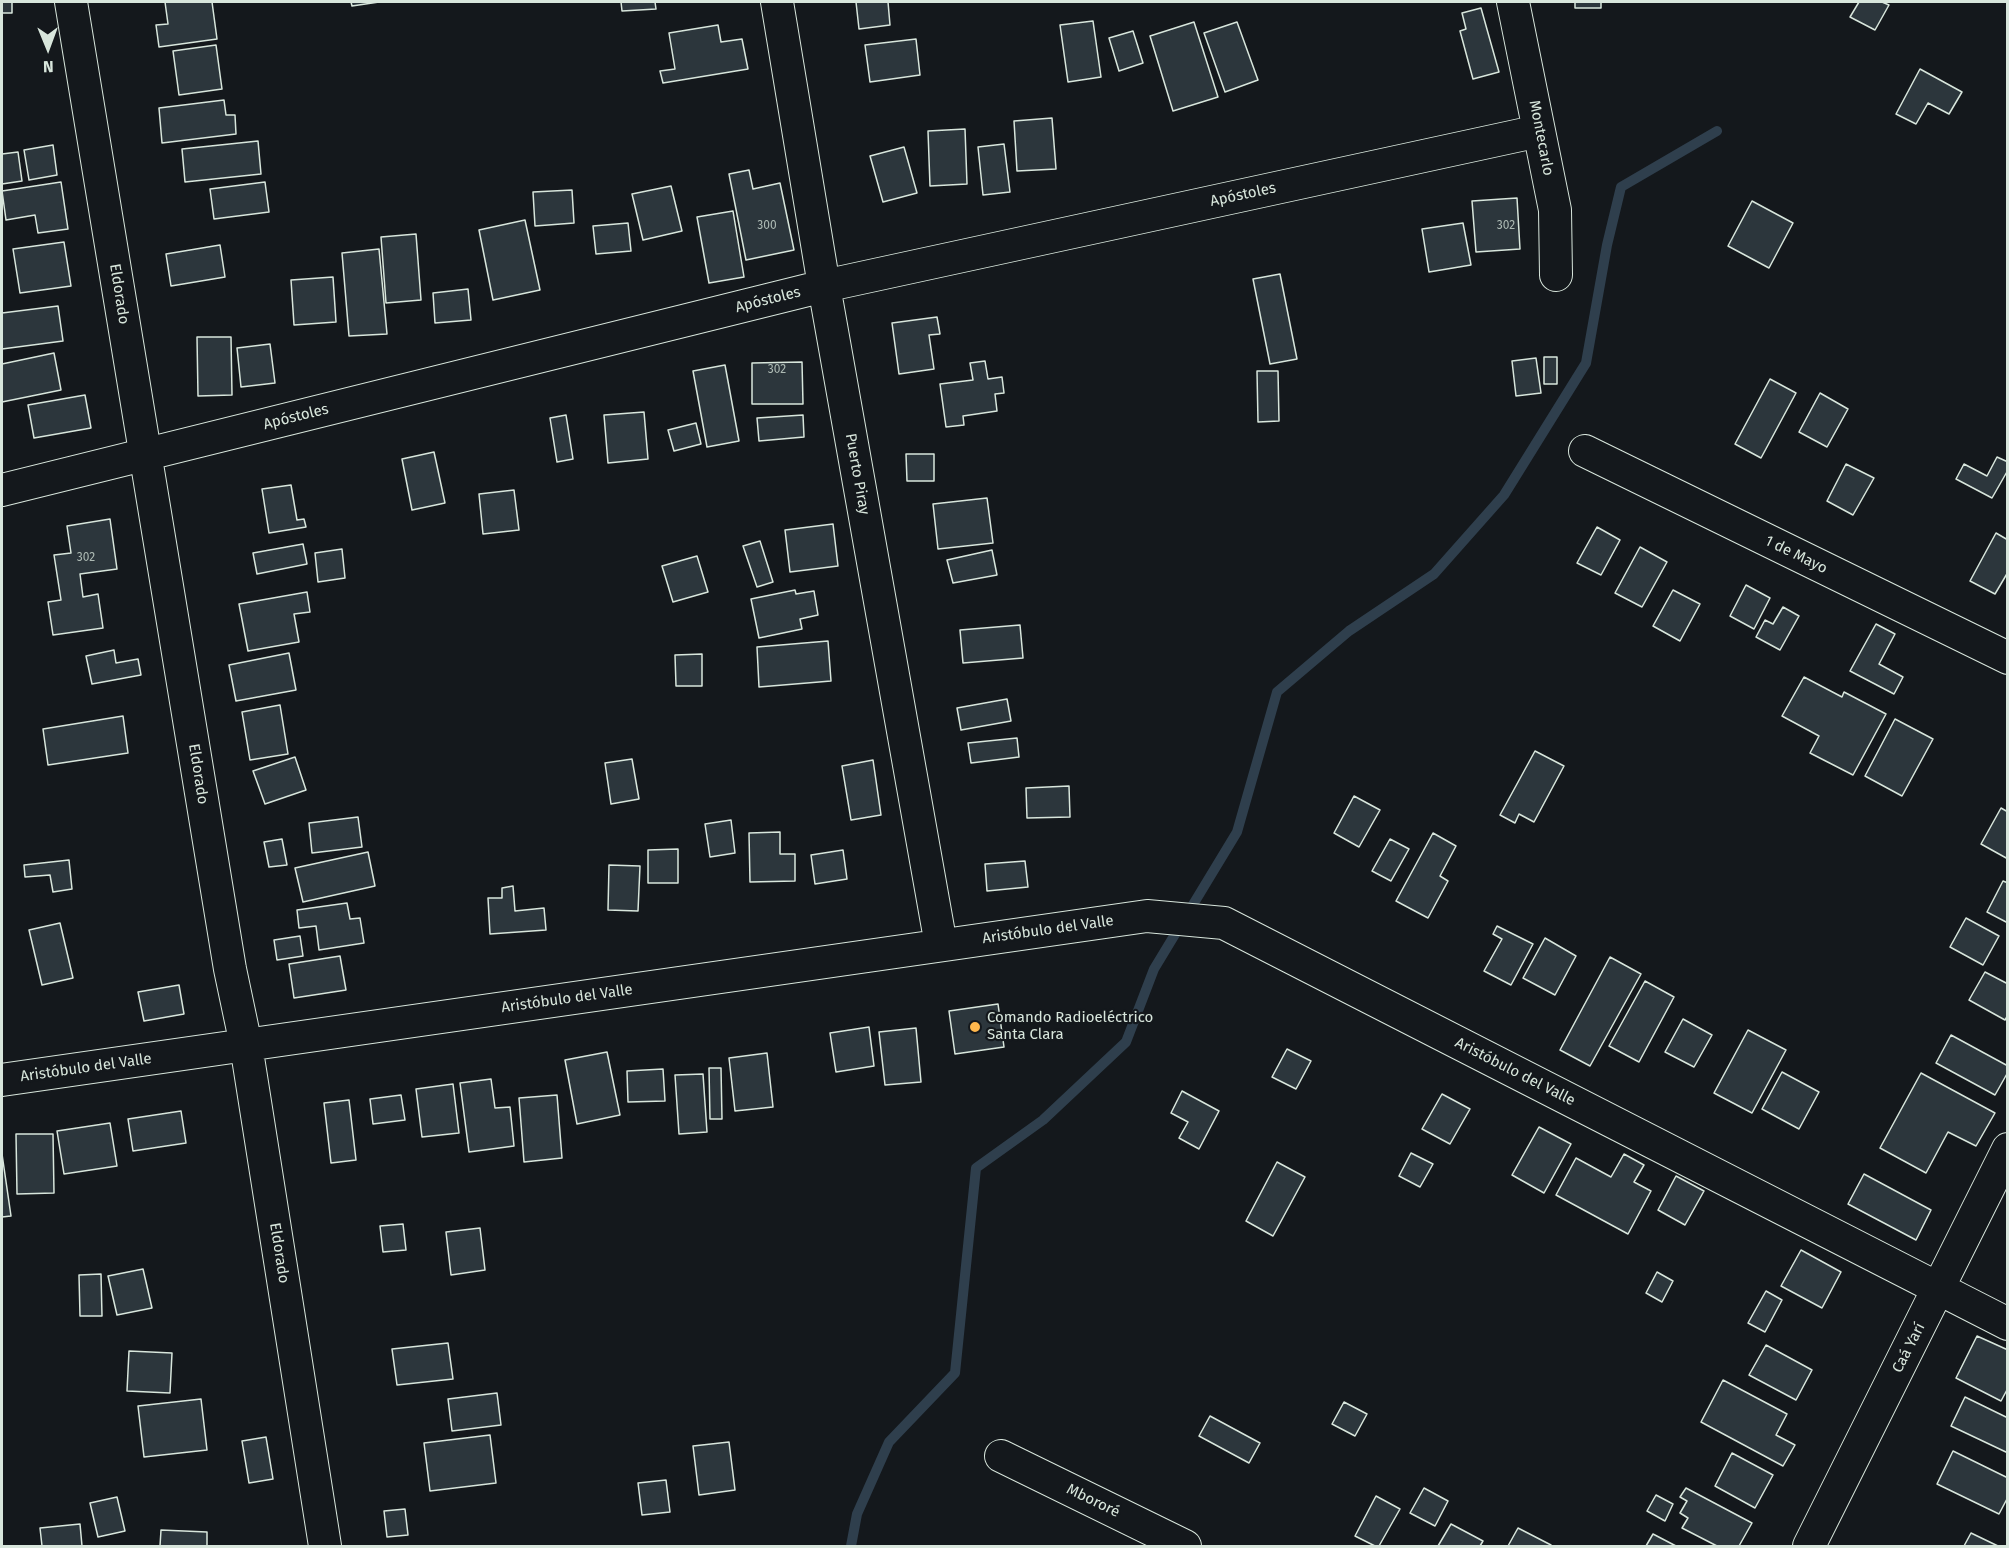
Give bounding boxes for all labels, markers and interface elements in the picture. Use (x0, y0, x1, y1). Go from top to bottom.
north arrow (18, 18, 78, 78)
text: N (43, 57, 54, 76)
street label: Montecarlo (1525, 99, 1557, 177)
street label: Apóstoles (1208, 179, 1278, 211)
house number: 300 (757, 219, 777, 233)
house number: 302 (1497, 219, 1515, 233)
street label: Eldorado (105, 262, 133, 326)
street label: Apóstoles (733, 283, 803, 317)
house number: 302 (768, 363, 786, 377)
street label: Apóstoles (261, 400, 331, 434)
street label: Puerto Piray (841, 432, 873, 516)
street label: 1 de Mayo (1762, 532, 1830, 578)
house number: 302 (77, 551, 95, 565)
street label: Eldorado (184, 742, 212, 806)
street label: Aristóbulo del Valle (981, 912, 1115, 948)
street label: Aristóbulo del Valle (500, 981, 634, 1017)
place label: Comando Radioeléctrico Santa Clara (987, 1009, 1153, 1044)
marker: Comando Radioeléctrico Santa Clara (968, 1020, 982, 1034)
street label: Aristóbulo del Valle (1452, 1034, 1578, 1110)
street label: Aristóbulo del Valle (19, 1050, 153, 1086)
street label: Eldorado (265, 1221, 293, 1285)
street label: Caá Yarí (1889, 1320, 1929, 1376)
street label: Mbororé (1063, 1480, 1123, 1522)

